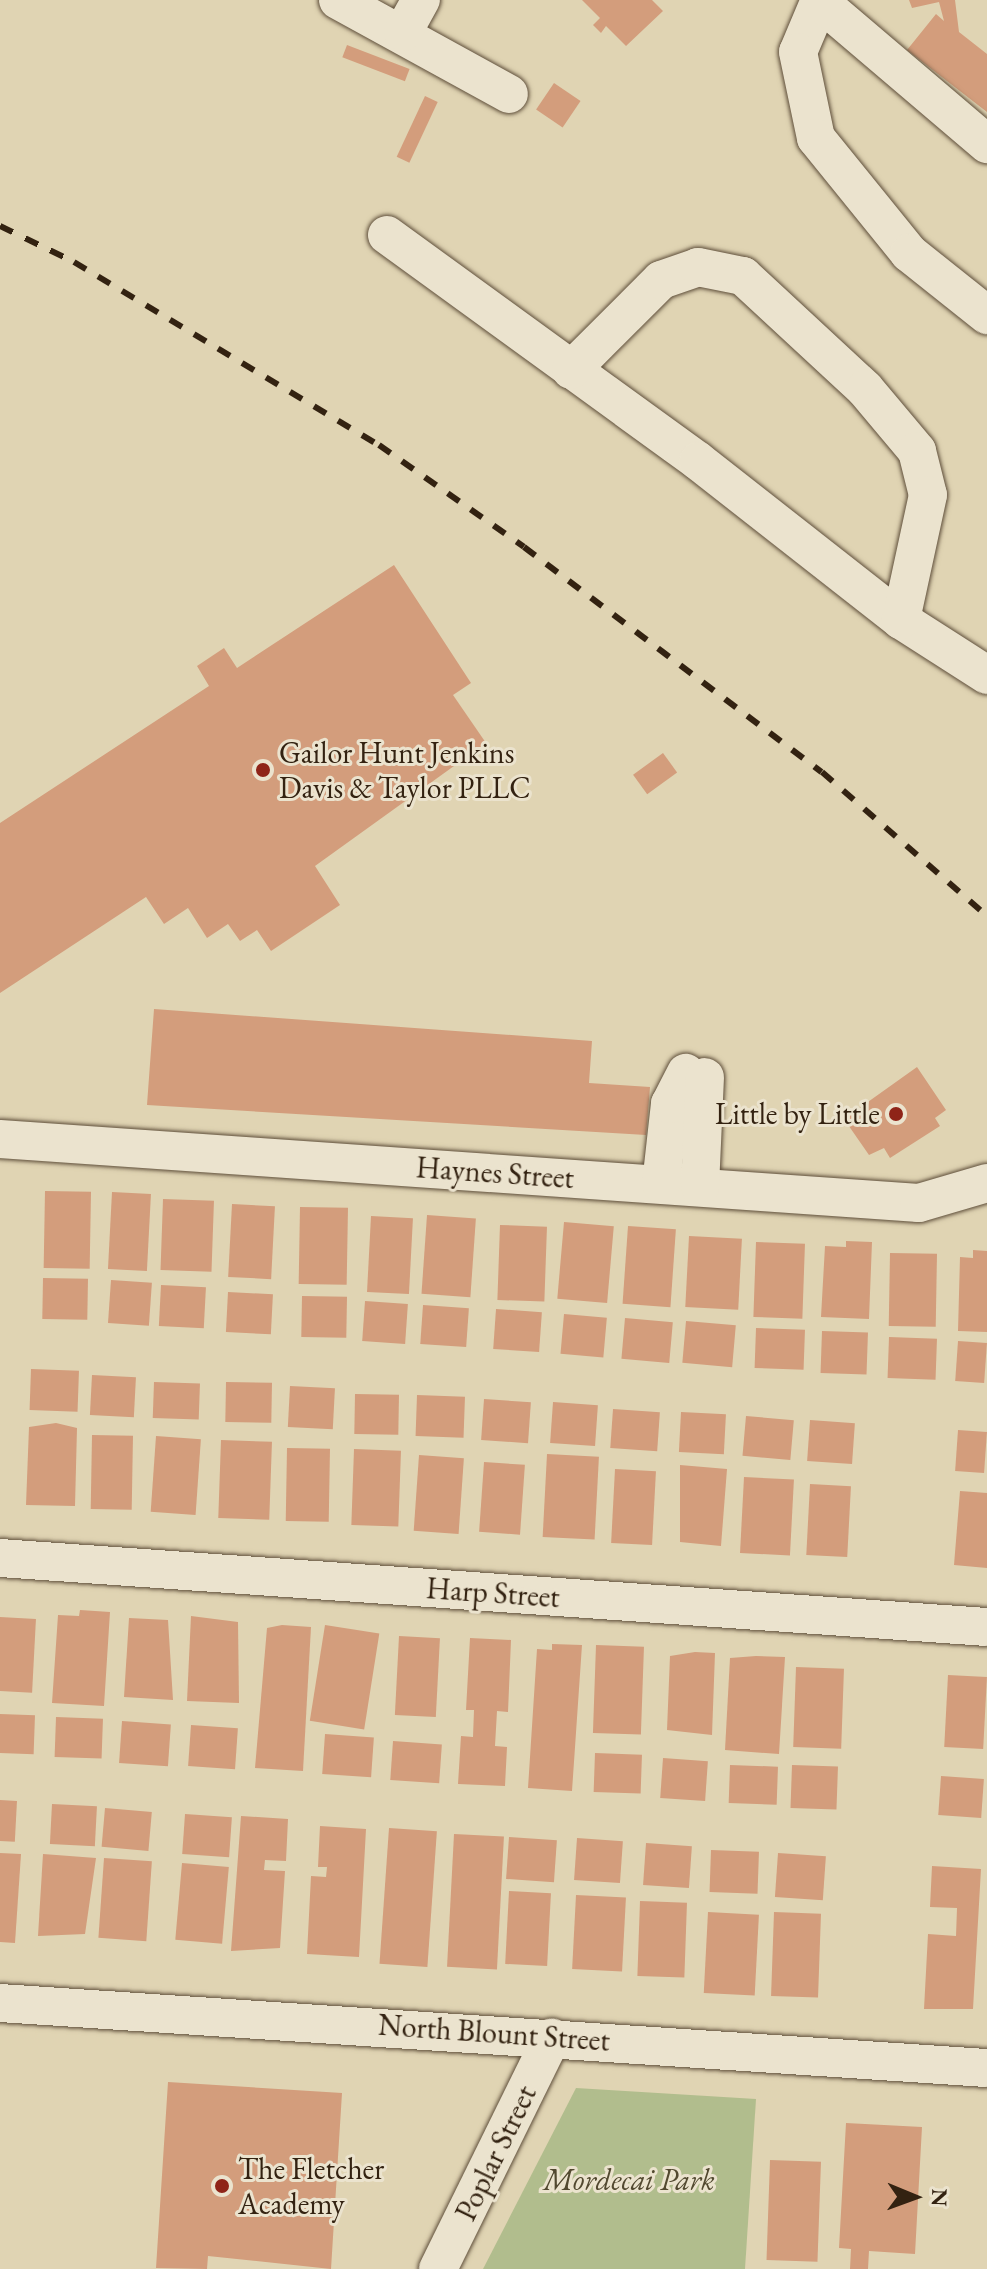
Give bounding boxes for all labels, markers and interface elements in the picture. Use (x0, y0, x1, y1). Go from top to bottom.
place label: Gailor Hunt Jenkins Davis & Taylor PLLC (279, 735, 531, 806)
marker: Gailor Hunt Jenkins Davis & Taylor PLLC (254, 761, 272, 779)
place label: Little by Little (715, 1096, 880, 1132)
marker: Little by Little (887, 1105, 905, 1123)
street label: Haynes Street (415, 1150, 575, 1196)
street label: Harp Street (425, 1570, 561, 1616)
street label: North Blount Street (377, 2007, 611, 2059)
street label: Poplar Street (448, 2079, 544, 2227)
place label: The Fletcher Academy (238, 2151, 384, 2222)
north arrow (875, 2157, 955, 2237)
park label: Mordecai Park (543, 2162, 715, 2198)
marker: The Fletcher Academy (213, 2177, 231, 2195)
text: N (925, 2188, 954, 2207)

